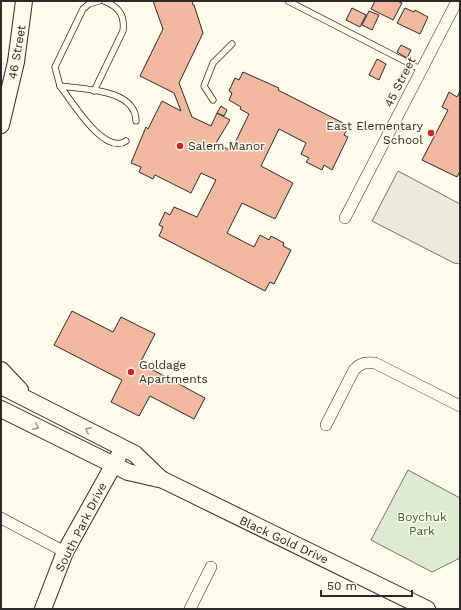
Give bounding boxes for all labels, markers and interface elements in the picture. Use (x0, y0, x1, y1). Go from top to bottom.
street label: 46 Street (5, 24, 29, 80)
street label: 45 Street (381, 55, 419, 109)
place label: East Elementary School (326, 119, 424, 147)
marker: East Elementary School (426, 128, 436, 138)
place label: Salem Manor (188, 139, 265, 153)
marker: Salem Manor (175, 141, 185, 151)
place label: Goldage Apartments (139, 358, 208, 386)
marker: Goldage Apartments (126, 367, 136, 377)
one-way arrow (32, 422, 39, 430)
one-way arrow (85, 427, 93, 435)
street label: South Park Drive (52, 480, 110, 574)
park label: Boychuk Park (397, 510, 447, 538)
street label: Black Gold Drive (237, 513, 331, 567)
scale bar (321, 572, 412, 598)
text: 50 m (327, 579, 357, 593)

